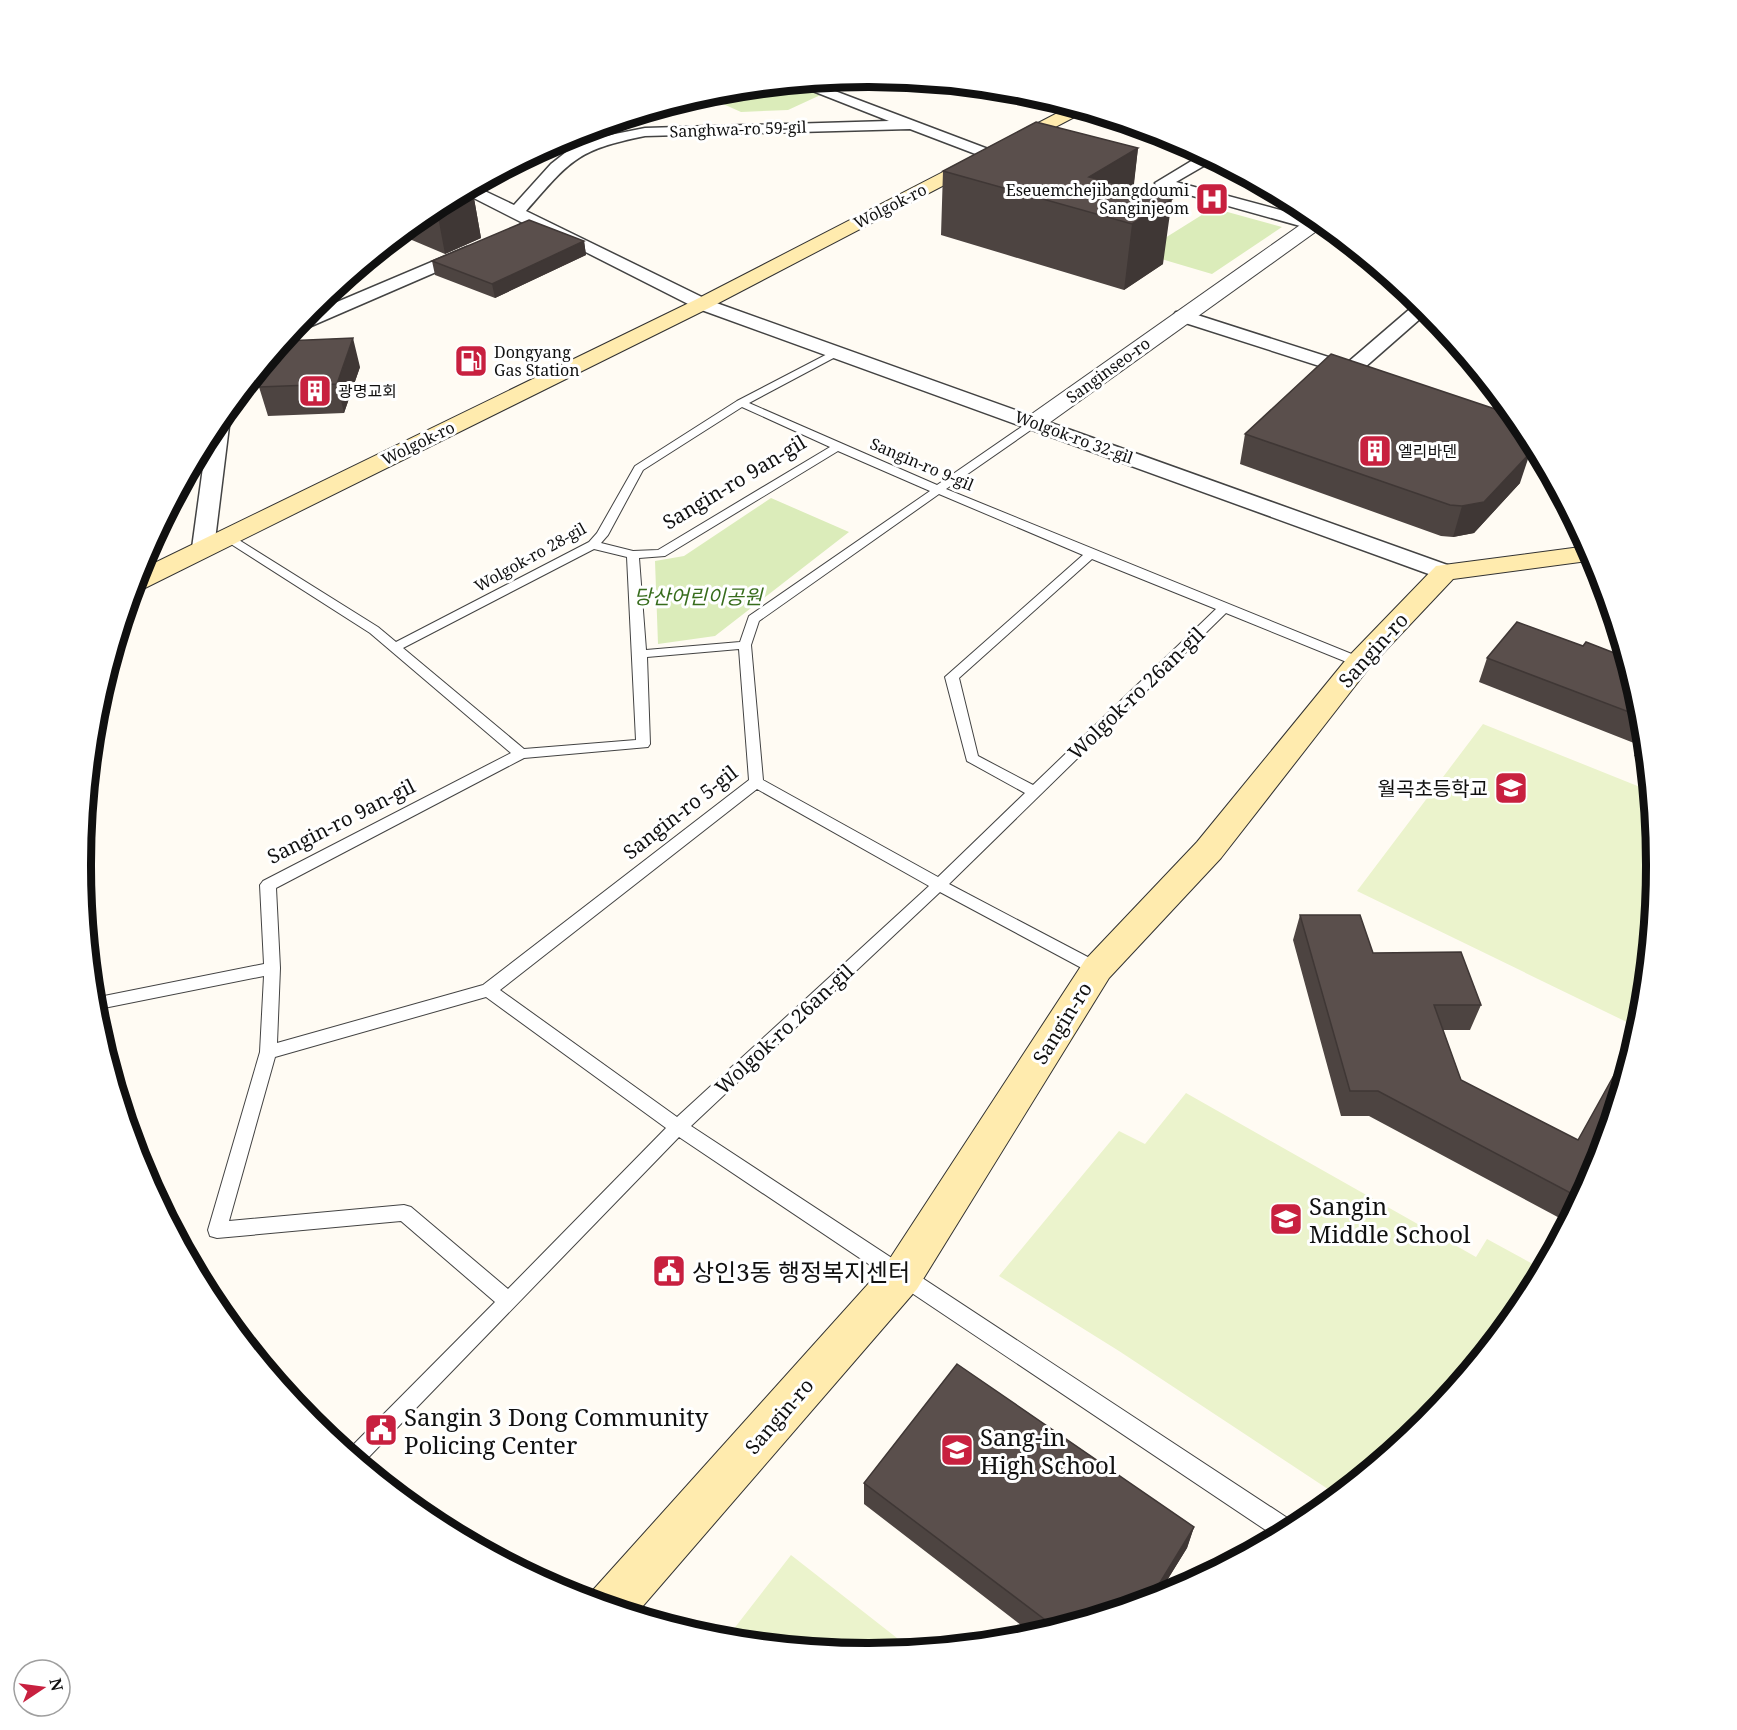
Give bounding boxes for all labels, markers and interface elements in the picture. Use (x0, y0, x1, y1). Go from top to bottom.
street label: Sanghwa-ro 59-gil (669, 116, 807, 142)
street label: Wolgok-ro (850, 178, 930, 234)
place label: Eseuemchejibangdoumi Sanginjeom (1006, 179, 1189, 219)
hospital icon: Eseuemchejibangdoumi Sanginjeom (1194, 181, 1230, 217)
street label: Sanginseo-ro (1062, 332, 1154, 408)
place label: Dongyang Gas Station (494, 341, 579, 381)
fuel station icon: Dongyang Gas Station (453, 343, 489, 379)
building icon: 광명교회 (297, 373, 333, 409)
place label: 광명교회 (338, 380, 397, 402)
street label: Wolgok-ro 32-gil (1012, 405, 1136, 469)
street label: Wolgok-ro (378, 416, 458, 470)
street label: Sangin-ro 9an-gil (657, 429, 811, 535)
street label: Sangin-ro 9-gil (867, 432, 977, 496)
building icon: 엘리바덴 (1357, 433, 1393, 469)
place label: 엘리바덴 (1398, 440, 1457, 462)
street label: Wolgok-ro 28-gil (470, 517, 590, 597)
park label: 당산어린이공원 (634, 583, 764, 610)
street label: Sangin-ro (1332, 607, 1414, 693)
street label: Wolgok-ro 26an-gil (1062, 621, 1210, 765)
street label: Sangin-ro 5-gil (617, 759, 743, 865)
school or university icon: 월곡초등학교 (1493, 770, 1529, 806)
street label: Sangin-ro 9an-gil (263, 772, 419, 870)
place label: 월곡초등학교 (1378, 775, 1488, 802)
street label: Wolgok-ro 26an-gil (709, 958, 859, 1100)
street label: Sangin-ro (1026, 977, 1098, 1069)
place label: Sangin Middle School (1309, 1189, 1471, 1250)
school or university icon: Sangin Middle School (1268, 1201, 1304, 1237)
public building icon: 상인3동 행정복지센터 (651, 1253, 687, 1289)
place label: 상인3동 행정복지센터 (692, 1255, 910, 1288)
street label: Sangin-ro (739, 1372, 819, 1460)
place label: Sangin 3 Dong Community Policing Center (404, 1400, 709, 1461)
public building icon: Sangin 3 Dong Community Policing Center (363, 1412, 399, 1448)
place label: Sang-in High School (980, 1420, 1117, 1481)
school or university icon: Sang-in High School (939, 1432, 975, 1468)
north arrow (12, 1658, 72, 1718)
text: N (44, 1676, 69, 1694)

